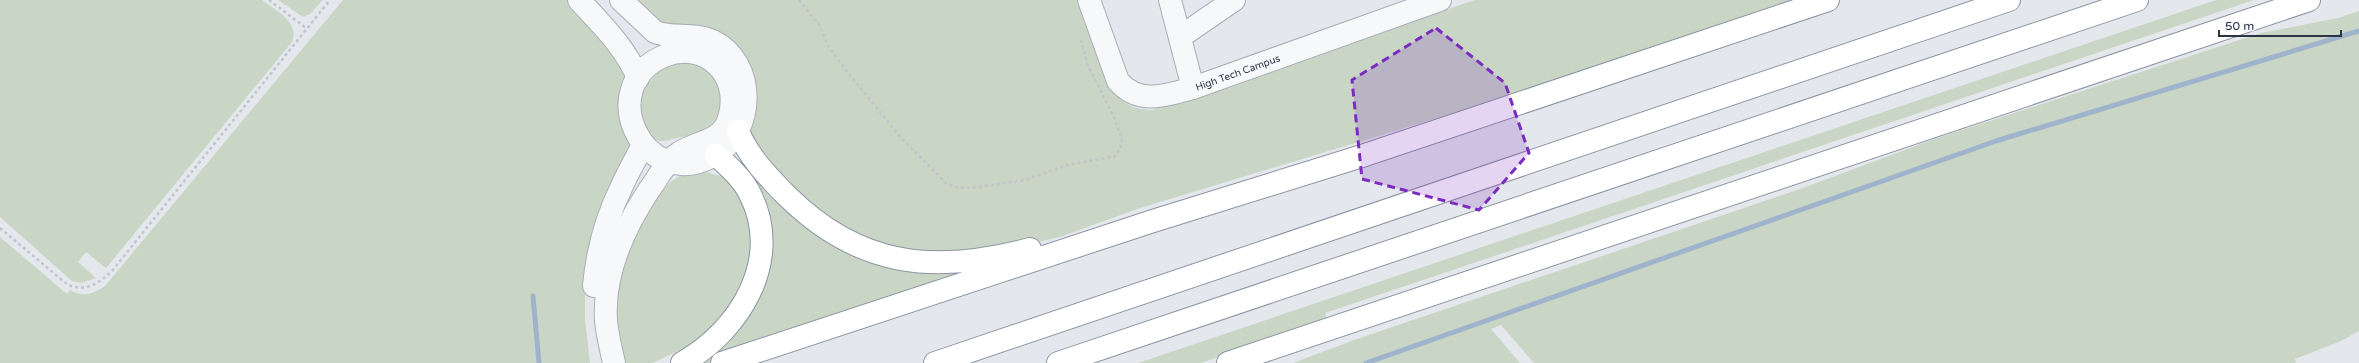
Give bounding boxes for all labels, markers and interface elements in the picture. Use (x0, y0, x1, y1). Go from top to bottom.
scale bar (2219, 12, 2341, 38)
text: 50 m (2225, 19, 2254, 33)
street label: High Tech Campus (1194, 52, 1282, 94)

